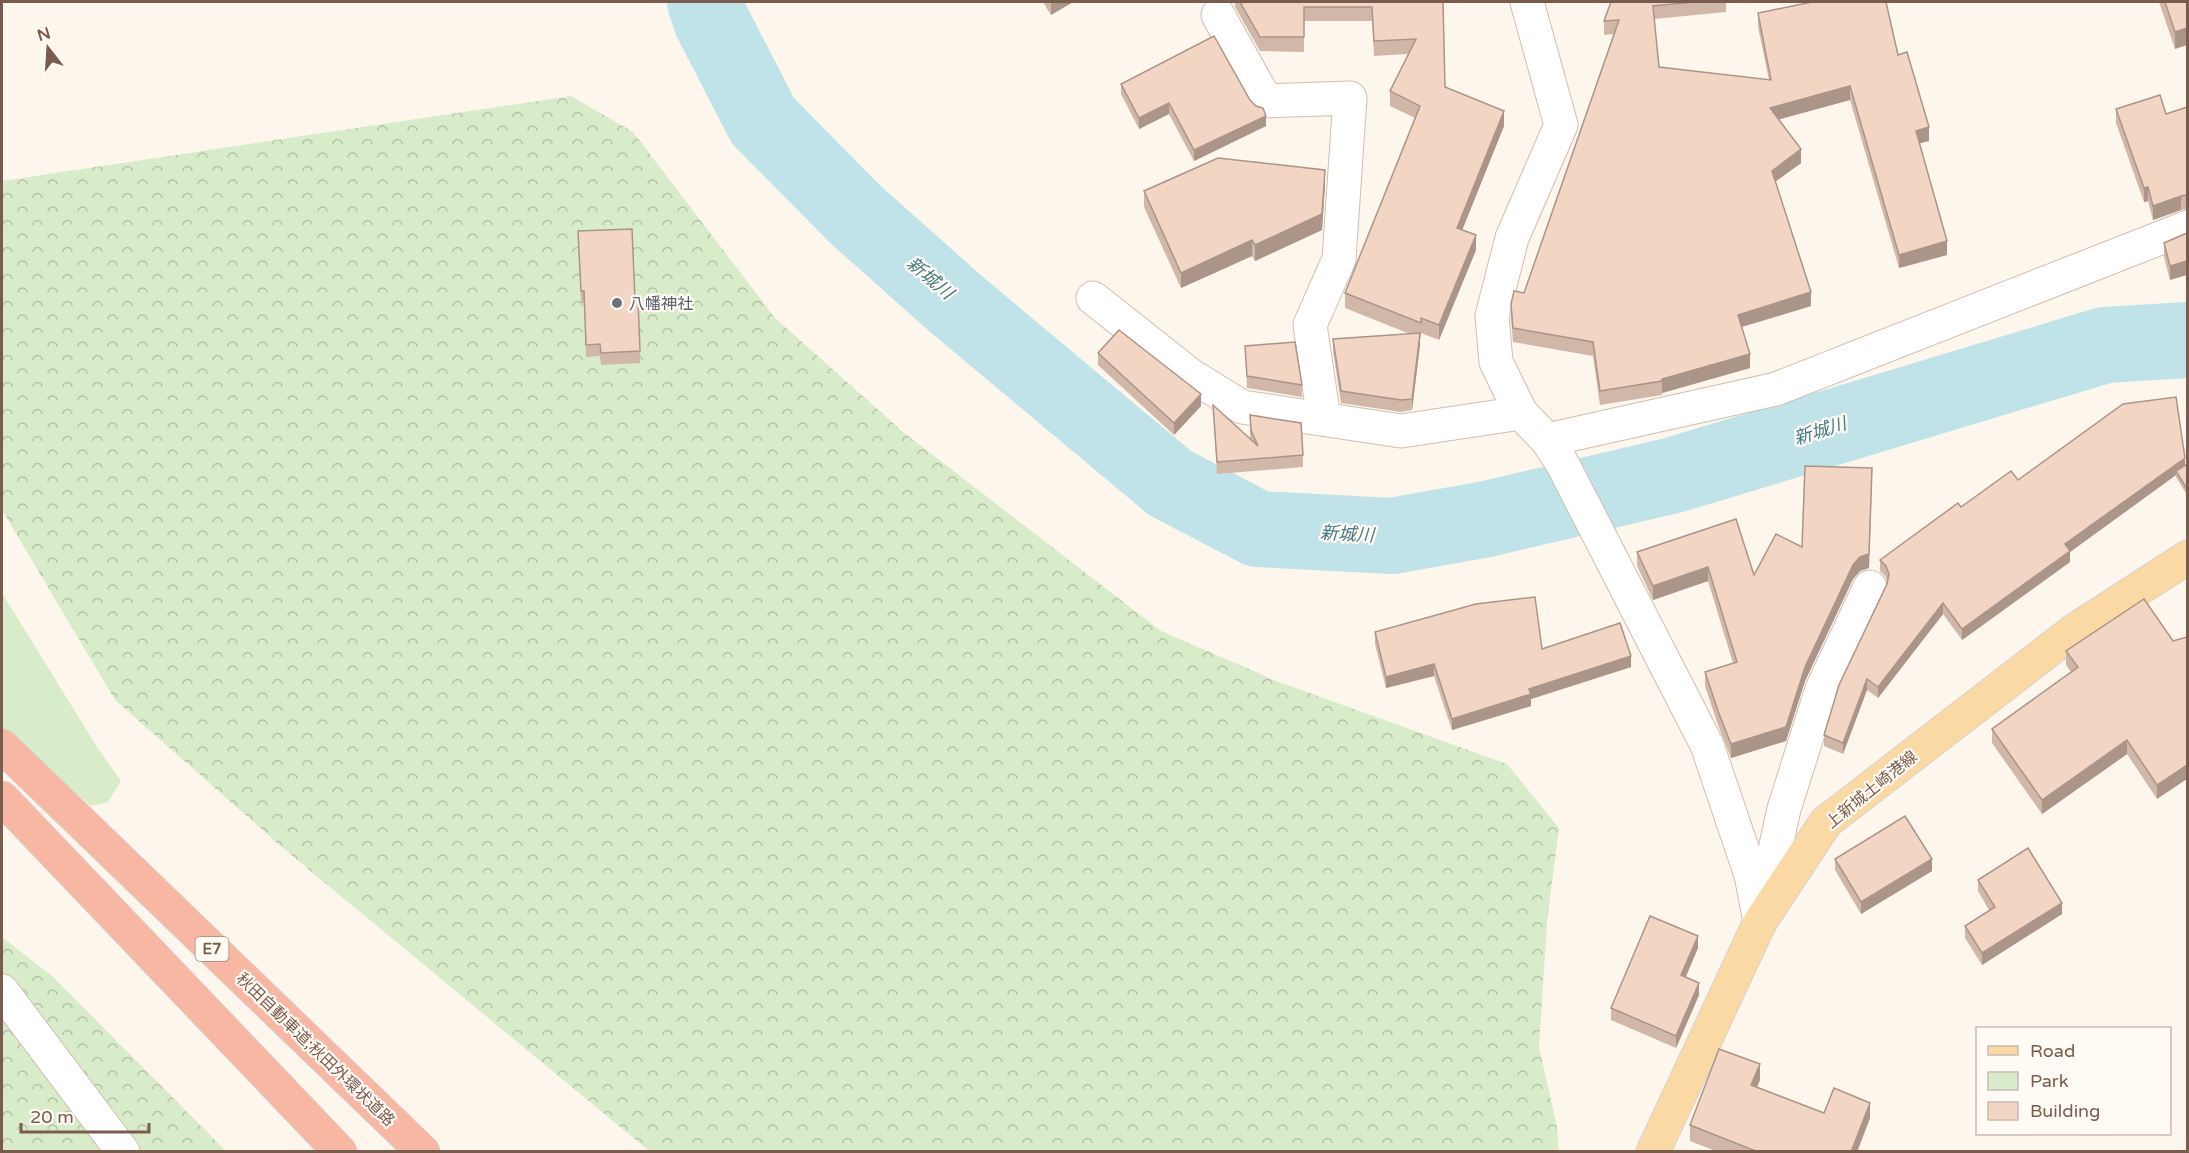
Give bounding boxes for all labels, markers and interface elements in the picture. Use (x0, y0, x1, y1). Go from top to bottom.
north arrow (18, 18, 78, 78)
text: N (35, 23, 53, 46)
water label: 新城川 (902, 252, 959, 305)
place label: 八幡神社 (629, 294, 693, 314)
marker: 八幡神社 (610, 296, 624, 310)
water label: 新城川 (1791, 412, 1851, 449)
water label: 新城川 (1319, 522, 1377, 547)
street label: 上新城土崎港線 (1822, 747, 1921, 833)
road number: E7 (196, 937, 228, 961)
street label: 秋田自動車道;秋田外環状道路 (232, 969, 399, 1131)
legend (1976, 1027, 2171, 1135)
text: Road (2030, 1040, 2075, 1062)
text: Park (2030, 1070, 2069, 1092)
scale bar (21, 1096, 148, 1134)
text: Building (2030, 1100, 2100, 1122)
text: 20 m (30, 1106, 74, 1128)

